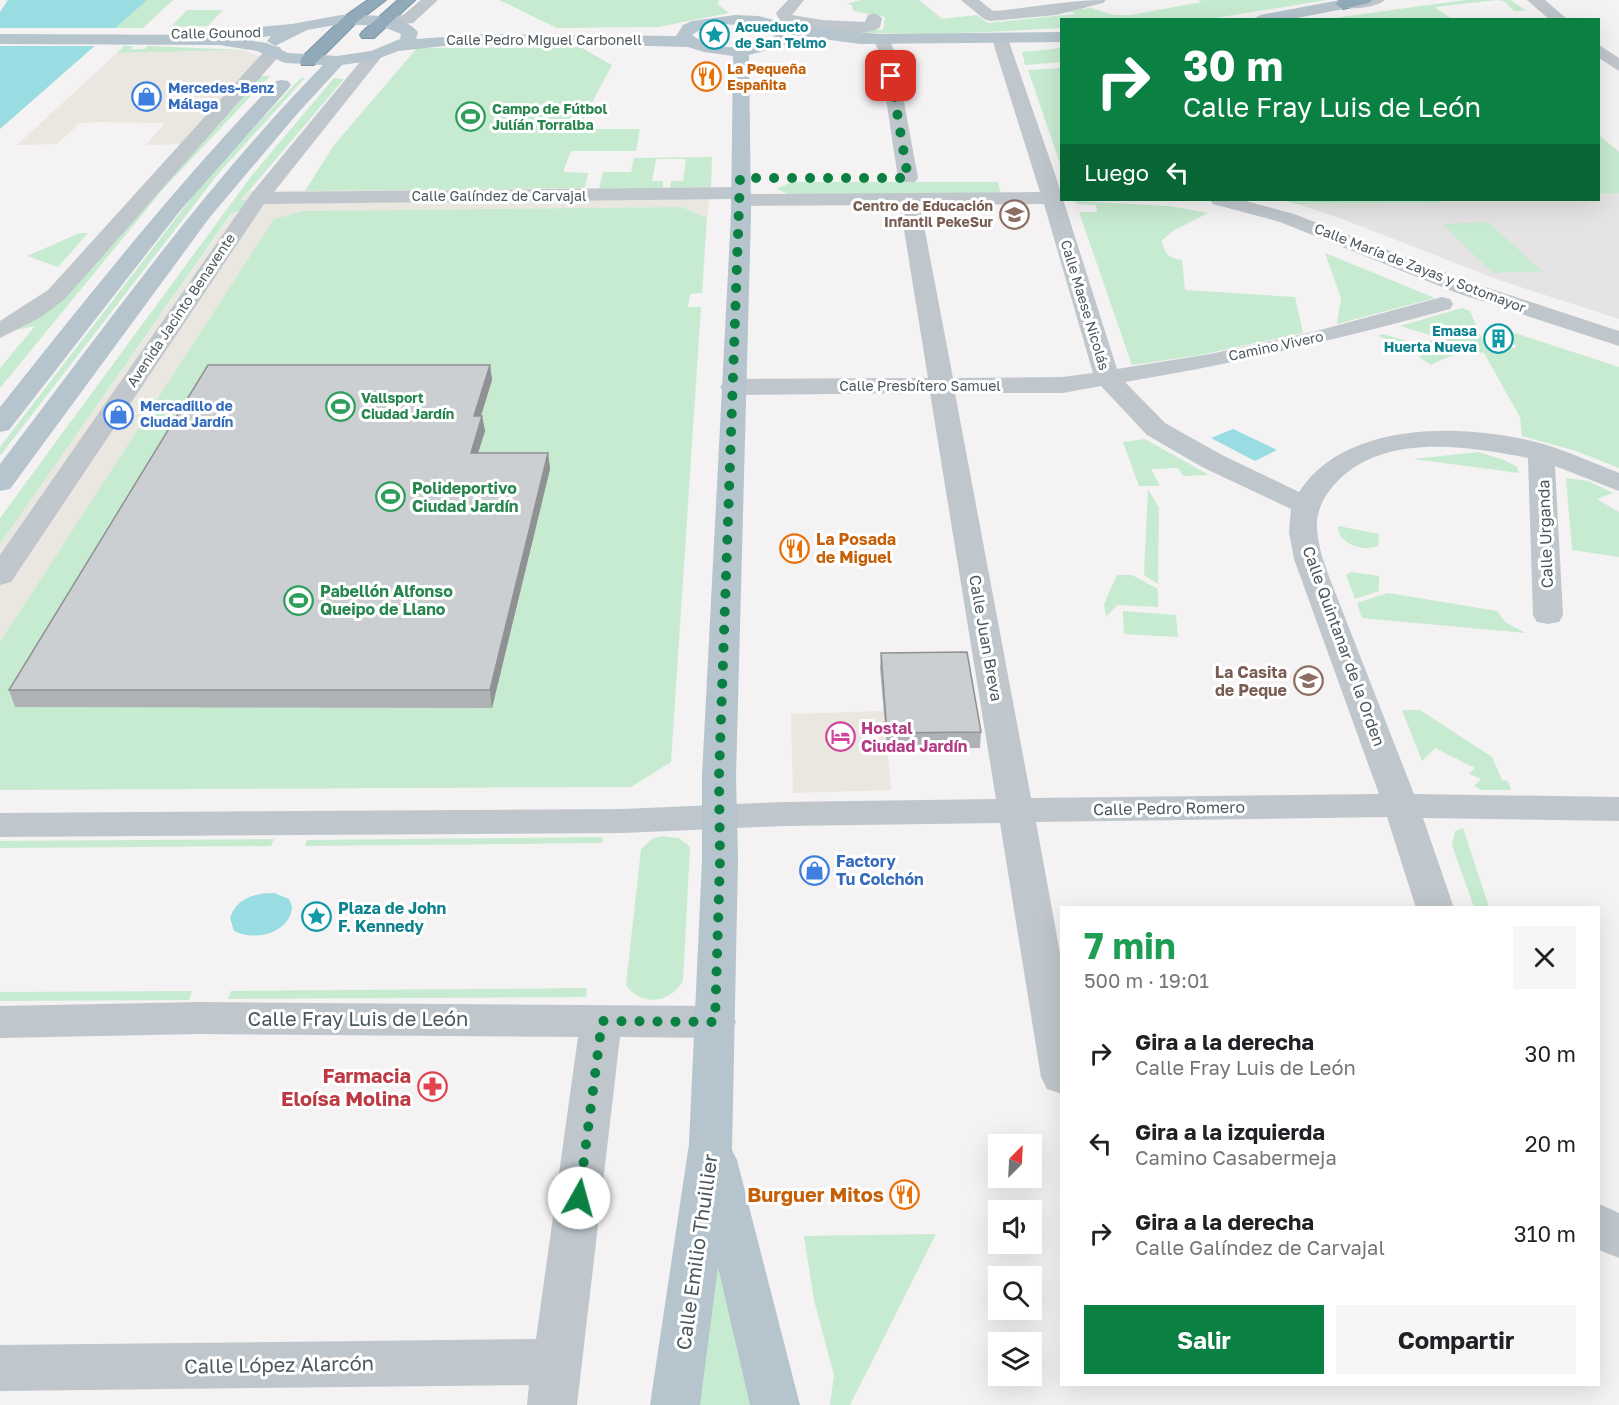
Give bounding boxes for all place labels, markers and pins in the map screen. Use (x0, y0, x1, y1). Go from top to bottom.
place label: Acueducto de San Telmo (735, 18, 826, 51)
place icon: Acueducto de San Telmo (698, 19, 730, 51)
pin (865, 50, 916, 101)
place label: La Pequeña Españita (727, 60, 806, 93)
restaurant icon: La Pequeña Españita (690, 61, 722, 93)
place label: Mercedes-Benz Málaga (168, 79, 274, 112)
shop icon: Mercedes-Benz Málaga (131, 80, 163, 112)
place label: Campo de Fútbol Julíán Torralba (492, 100, 607, 133)
sports icon: Campo de Fútbol Julíán Torralba (455, 101, 487, 133)
place label: Centro de Educación Infantil PekeSur (853, 197, 994, 230)
school or university icon: Centro de Educación Infantil PekeSur (998, 198, 1030, 230)
place label: Emasa Huerta Nueva (1384, 322, 1477, 355)
building icon: Emasa Huerta Nueva (1482, 323, 1514, 355)
place label: Vallsport Ciudad Jardín (361, 389, 454, 422)
sports icon: Vallsport Ciudad Jardín (324, 390, 356, 422)
place label: Mercadillo de Ciudad Jardín (140, 397, 233, 430)
shop icon: Mercadillo de Ciudad Jardín (103, 398, 135, 430)
place label: Polideportivo Ciudad Jardín (412, 478, 519, 516)
sports icon: Polideportivo Ciudad Jardín (375, 481, 407, 513)
place label: La Posada de Miguel (816, 529, 896, 567)
restaurant icon: La Posada de Miguel (779, 532, 811, 564)
place label: Pabellón Alfonso Queipo de Llano (320, 581, 453, 619)
sports icon: Pabellón Alfonso Queipo de Llano (283, 584, 315, 616)
place label: La Casita de Peque (1215, 662, 1287, 700)
school or university icon: La Casita de Peque (1292, 665, 1324, 697)
place label: Hostal Ciudad Jardín (861, 718, 968, 756)
hotel icon: Hostal Ciudad Jardín (824, 721, 856, 753)
place label: Factory Tu Colchón (836, 851, 924, 889)
shop icon: Factory Tu Colchón (799, 854, 831, 886)
place label: Plaza de John F. Kennedy (338, 898, 446, 936)
place icon: Plaza de John F. Kennedy (301, 901, 333, 933)
place label: Farmacia Eloísa Molina (281, 1063, 411, 1110)
pharmacy icon: Farmacia Eloísa Molina (416, 1071, 448, 1103)
restaurant icon: Burguer Mitos (889, 1179, 921, 1211)
place label: Burguer Mitos (747, 1182, 884, 1206)

